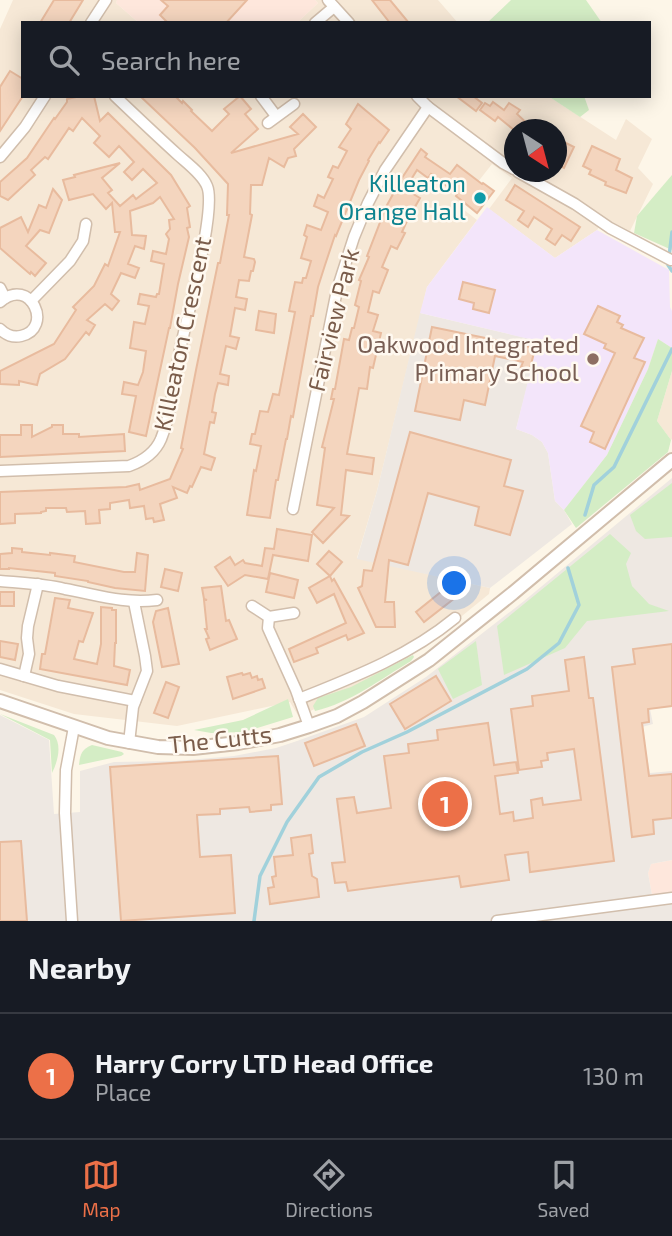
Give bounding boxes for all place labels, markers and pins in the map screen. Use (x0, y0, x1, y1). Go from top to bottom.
place label: Killeaton Orange Hall (338, 168, 466, 225)
marker: Killeaton Orange Hall (472, 190, 488, 206)
place label: Oakwood Integrated Primary School (357, 329, 579, 386)
marker: Oakwood Integrated Primary School (585, 351, 601, 367)
pin: 1 (422, 778, 468, 830)

